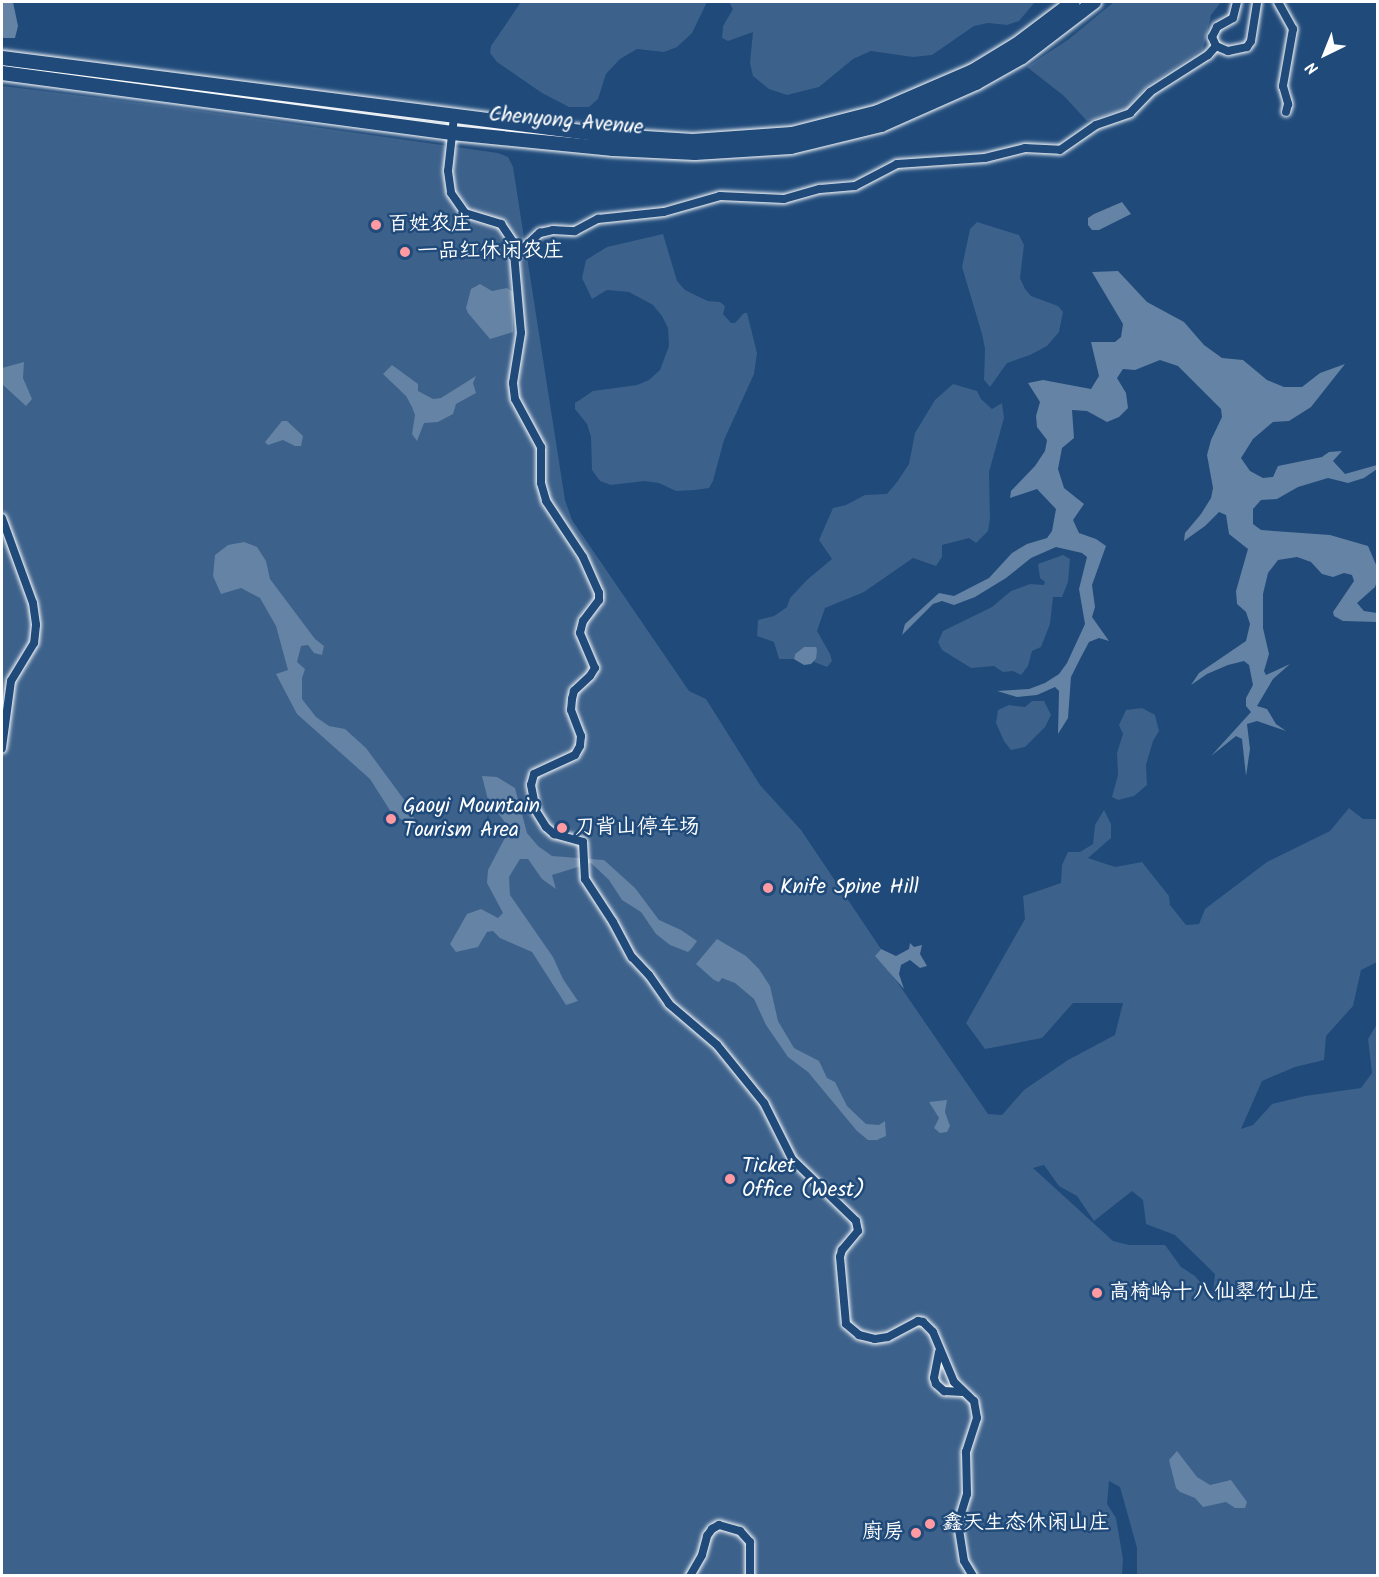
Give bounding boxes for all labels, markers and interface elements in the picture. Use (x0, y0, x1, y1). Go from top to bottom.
north arrow (1295, 24, 1355, 84)
text: N (1300, 55, 1325, 80)
street label: Chenyong Avenue (488, 103, 644, 141)
place label: 百姓农庄 (388, 212, 472, 238)
marker: 百姓农庄 (369, 218, 383, 232)
place label: 一品红休闲农庄 (417, 239, 564, 265)
marker: 一品红休闲农庄 (398, 245, 412, 259)
place label: Gaoyi Mountain Tourism Area (403, 794, 540, 844)
marker: Gaoyi Mountain Tourism Area (384, 812, 398, 826)
place label: 刀背山停车场 (574, 815, 700, 841)
marker: 刀背山停车场 (555, 821, 569, 835)
place label: Knife Spine Hill (780, 875, 919, 901)
marker: Knife Spine Hill (761, 881, 775, 895)
place label: Ticket Office (West) (742, 1154, 865, 1204)
marker: Ticket Office (West) (723, 1172, 737, 1186)
place label: 高椅岭十八仙翠竹山庄 (1109, 1280, 1319, 1306)
marker: 高椅岭十八仙翠竹山庄 (1090, 1286, 1104, 1300)
place label: 鑫天生态休闲山庄 (942, 1511, 1110, 1537)
marker: 鑫天生态休闲山庄 (923, 1517, 937, 1531)
place label: 廚房 (862, 1520, 904, 1546)
marker: 廚房 (909, 1526, 923, 1540)

